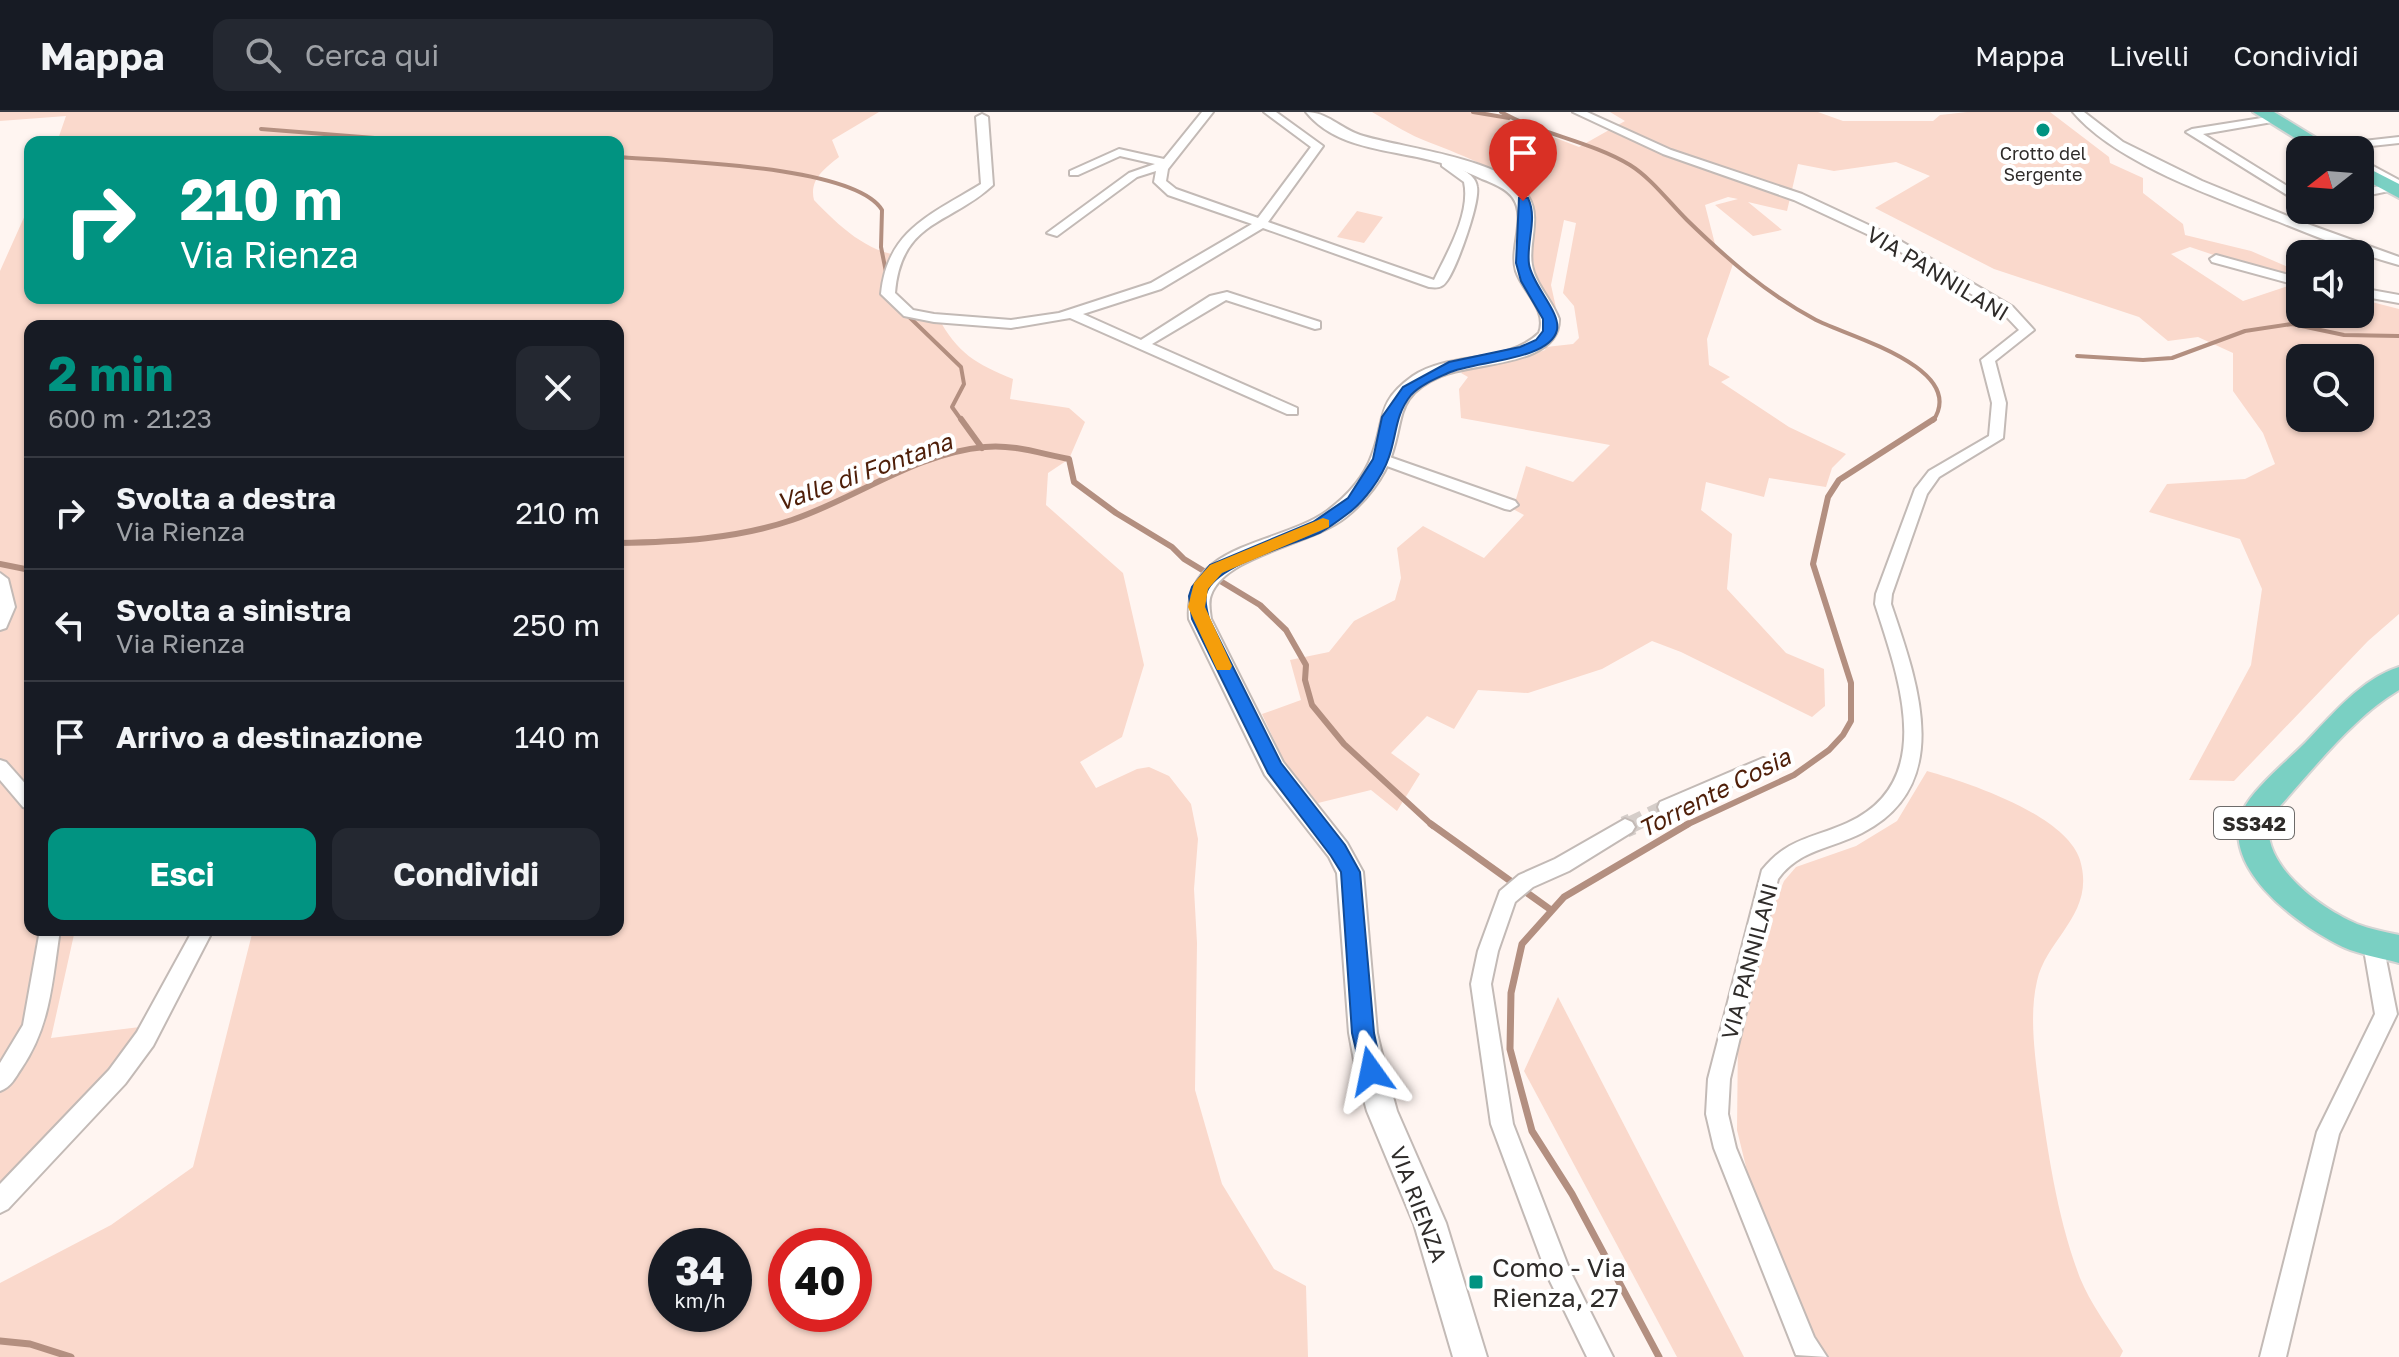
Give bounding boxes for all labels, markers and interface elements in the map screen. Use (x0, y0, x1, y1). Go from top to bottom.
search box (213, 19, 773, 91)
text: Mappa (40, 33, 165, 78)
icon: search (241, 33, 285, 77)
text: Cerca qui (305, 37, 439, 73)
text: Mappa (1975, 39, 2065, 72)
text: Livelli (2109, 39, 2189, 72)
text: Condividi (2233, 39, 2359, 72)
pin (1489, 119, 1557, 201)
marker: Crotto del Sergente (2034, 121, 2052, 139)
icon: arrive (1501, 131, 1545, 175)
north arrow (2286, 136, 2374, 224)
map controls (2286, 136, 2374, 432)
place label: Crotto del Sergente (2000, 142, 2087, 185)
text: 210 m (180, 165, 342, 232)
icon: right (48, 168, 152, 272)
street label: VIA PANNILANI (1862, 220, 2014, 326)
text: Via Rienza (180, 233, 359, 276)
button: sound (2286, 240, 2374, 328)
text: 2 min (48, 344, 173, 402)
button: search (2286, 344, 2374, 432)
button: close (516, 346, 600, 430)
text: 600 m · 21:23 (48, 403, 212, 434)
water label: Valle di Fontana (772, 425, 957, 516)
text: Svolta a destra (116, 480, 336, 516)
icon: right (48, 491, 92, 535)
text: 210 m (515, 495, 600, 531)
text: Via Rienza (116, 516, 245, 547)
text: Svolta a sinistra (116, 592, 351, 628)
icon: left (48, 603, 92, 647)
text: 250 m (513, 607, 600, 643)
text: Via Rienza (116, 628, 245, 659)
icon: arrive (48, 715, 92, 759)
text: Arrivo a destinazione (116, 719, 423, 755)
text: 140 m (515, 719, 600, 755)
water label: Torrente Cosia (1633, 741, 1796, 843)
road number: SS342 (2214, 807, 2294, 839)
button: Esci (48, 828, 316, 920)
button: Condividi (332, 828, 600, 920)
street label: VIA PANNILANI (1715, 880, 1783, 1042)
position arrow (1329, 1029, 1413, 1113)
street label: VIA RIENZA (1385, 1142, 1454, 1266)
speed limit sign: 40 (768, 1228, 872, 1332)
text: 34 (675, 1246, 725, 1294)
place label: Como - Via Rienza, 27 (1492, 1252, 1626, 1313)
marker: Como - Via Rienza, 27 (1467, 1273, 1485, 1291)
text: km/h (675, 1288, 725, 1312)

